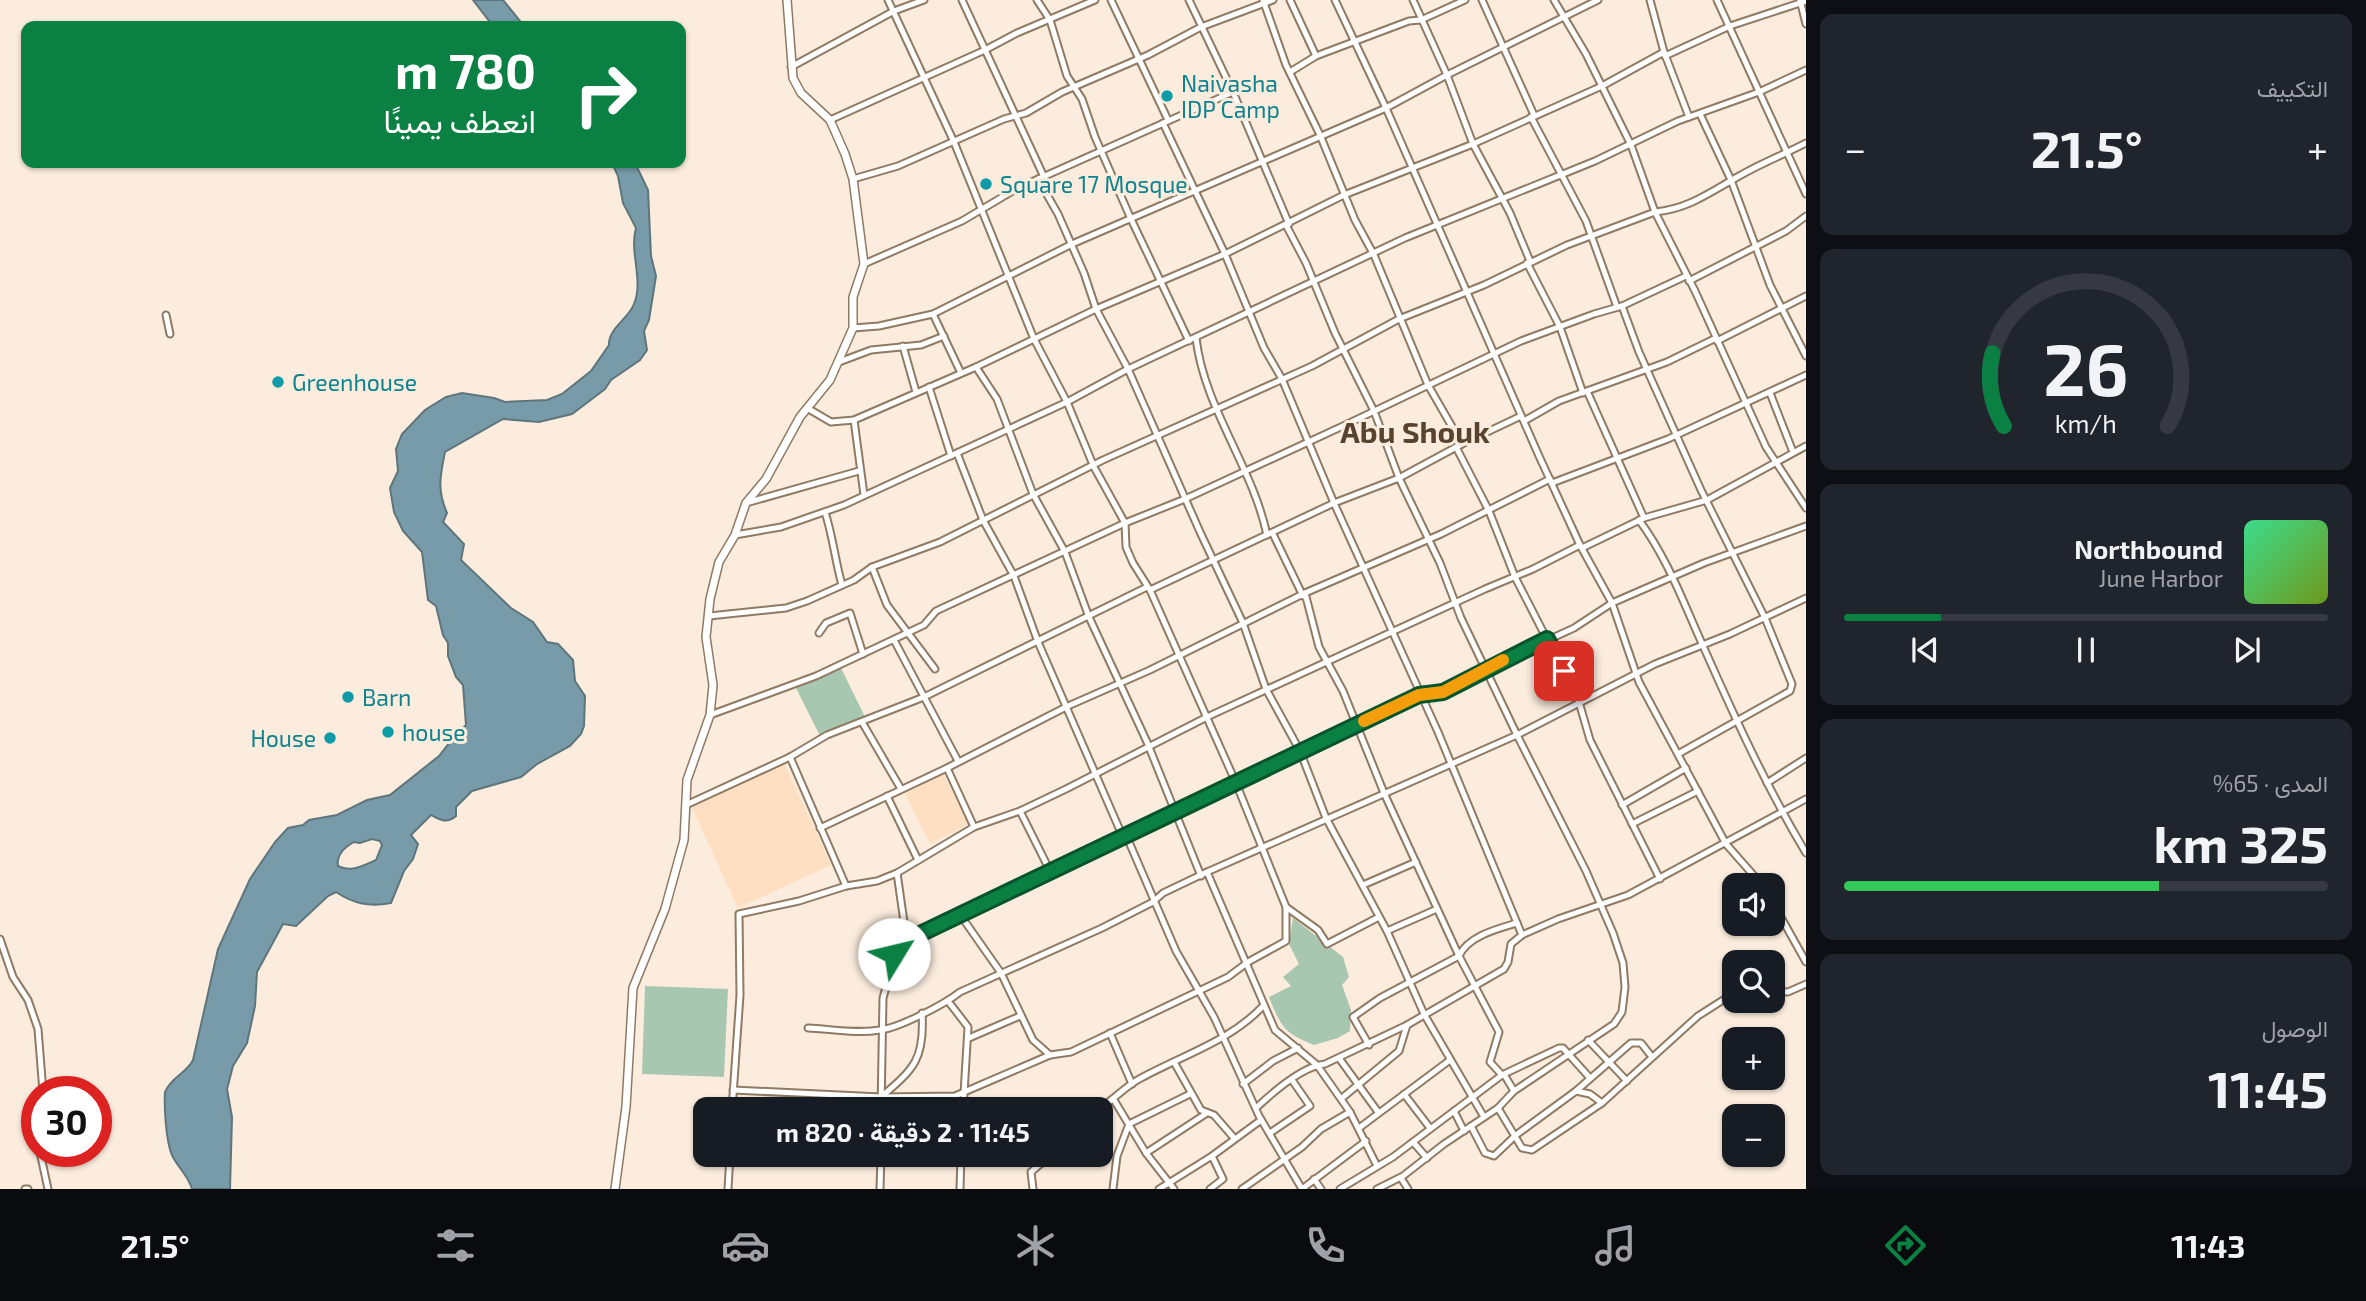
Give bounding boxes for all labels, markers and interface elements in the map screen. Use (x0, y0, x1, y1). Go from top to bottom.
text: 780 m (395, 40, 536, 99)
icon: right (560, 49, 651, 140)
place label: Naivasha IDP Camp (1181, 69, 1280, 123)
text: التكييف (2257, 74, 2328, 102)
marker: Naivasha IDP Camp (1159, 88, 1175, 104)
text: انعطف يمينًا (384, 101, 536, 139)
text: 21.5° (2031, 116, 2143, 178)
text: − (1844, 125, 1866, 171)
text: + (2307, 125, 2328, 171)
place label: Square 17 Mosque (1000, 170, 1188, 198)
marker: Square 17 Mosque (978, 176, 994, 192)
text: 26 (2043, 323, 2129, 411)
place label: Greenhouse (292, 368, 417, 396)
marker: Greenhouse (270, 374, 286, 390)
text: km/h (2055, 407, 2117, 437)
district label: Abu Shouk (1340, 413, 1490, 449)
text: Northbound (2074, 533, 2223, 564)
text: June Harbor (2099, 564, 2223, 592)
icon: previous (1906, 631, 1944, 669)
icon: pause (2067, 631, 2105, 669)
icon: next (2228, 631, 2266, 669)
pin (1534, 641, 1594, 701)
icon: arrive (1545, 652, 1583, 690)
place label: Barn (362, 683, 411, 711)
marker: Barn (340, 689, 356, 705)
place label: house (402, 718, 466, 746)
place label: House (250, 724, 316, 752)
marker: house (380, 724, 396, 740)
marker: House (322, 730, 338, 746)
text: المدى · 65% (2213, 769, 2328, 797)
text: 325 km (2153, 811, 2328, 873)
map controls (1722, 873, 1785, 1167)
button: sound (1722, 873, 1785, 936)
position arrow (857, 917, 931, 991)
button: search (1722, 950, 1785, 1013)
text: الوصول (2262, 1014, 2328, 1042)
button: + (1722, 1027, 1785, 1090)
text: 11:45 (2208, 1056, 2328, 1118)
speed limit sign: 30 (21, 1076, 112, 1167)
button: − (1722, 1104, 1785, 1167)
text: 11:45 · 2 دقيقة · 820 m (776, 1116, 1030, 1147)
icon: filters (431, 1221, 480, 1270)
icon: car (721, 1221, 770, 1270)
icon: climate (1011, 1221, 1060, 1270)
icon: phone (1301, 1221, 1350, 1270)
icon: music (1591, 1221, 1640, 1270)
icon: directions (1881, 1221, 1930, 1270)
text: 21.5° (121, 1226, 190, 1264)
text: 11:43 (2171, 1226, 2245, 1264)

